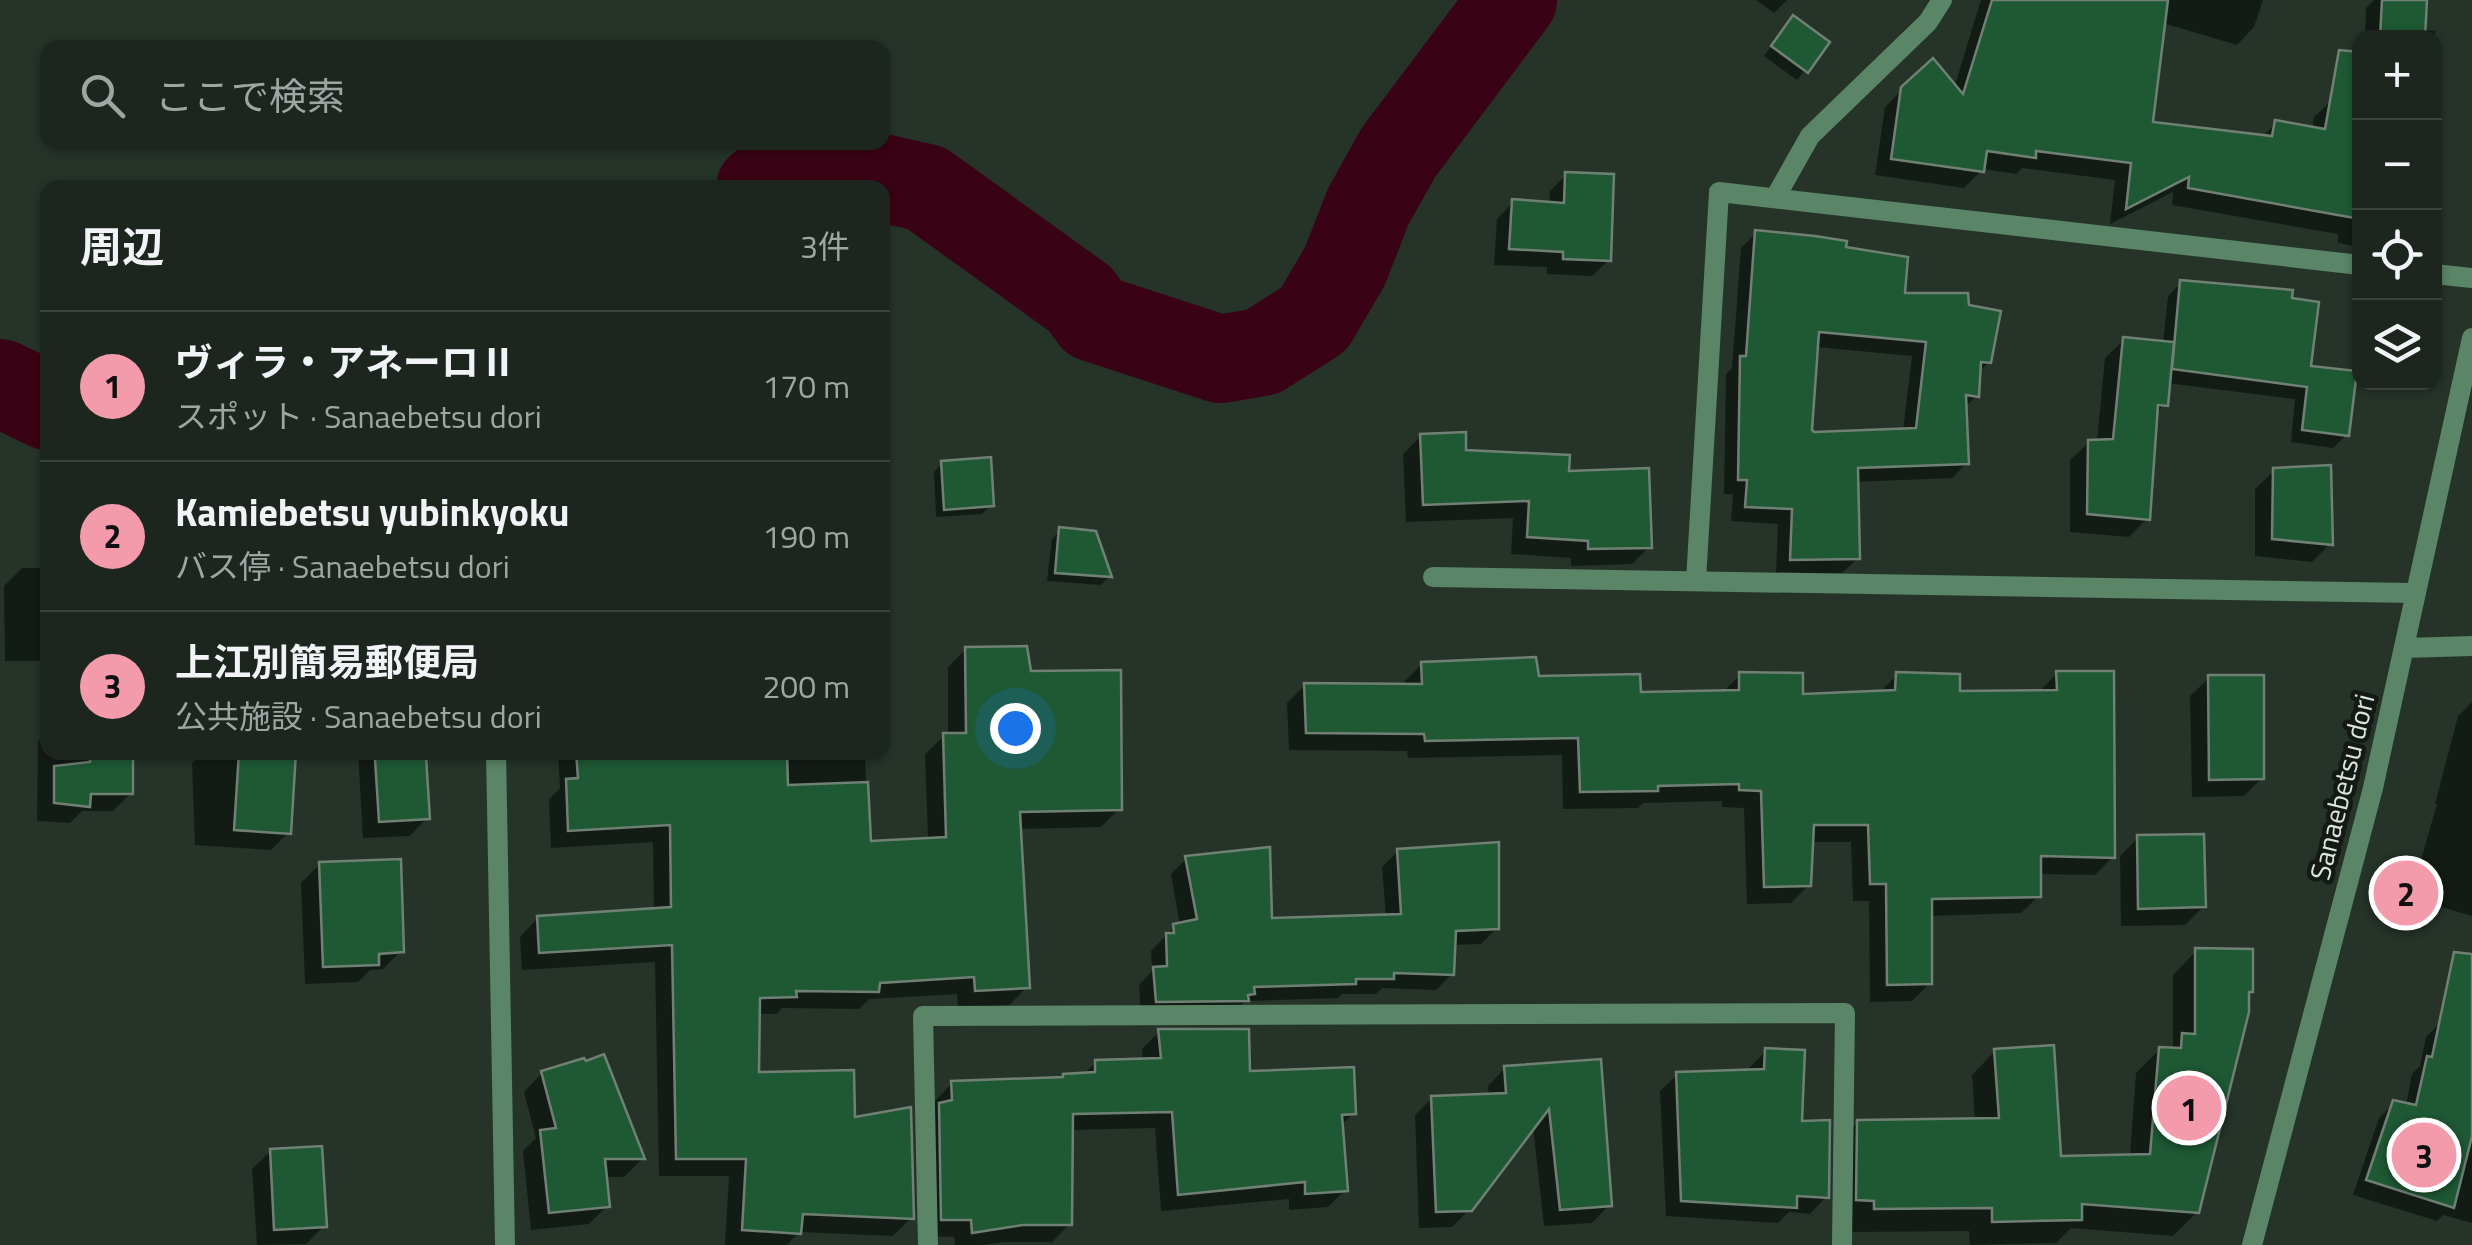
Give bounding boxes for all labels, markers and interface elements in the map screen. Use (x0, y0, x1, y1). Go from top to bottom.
map controls (2352, 30, 2442, 390)
button: + (2352, 30, 2442, 120)
search box (40, 40, 890, 150)
text: ここで検索 (155, 67, 345, 125)
icon: search (75, 68, 130, 123)
button: − (2352, 120, 2442, 210)
button: locate (2352, 210, 2442, 300)
text: 周辺 (80, 214, 164, 278)
text: 3件 (800, 222, 850, 270)
button: layers (2352, 300, 2442, 390)
text: ヴィラ・アネーロⅡ (175, 333, 517, 391)
text: 1 (104, 362, 121, 410)
text: 170 m (762, 362, 850, 410)
text: スポット · Sanaebetsu dori (175, 392, 542, 440)
text: Kamiebetsu yubinkyoku (175, 483, 570, 541)
text: 2 (104, 512, 121, 560)
text: 190 m (762, 512, 850, 560)
text: バス停 · Sanaebetsu dori (175, 542, 510, 590)
text: 上江別簡易郵便局 (175, 633, 479, 691)
text: 3 (104, 662, 121, 710)
text: 200 m (762, 662, 850, 710)
street label: Sanaebetsu dori (2298, 689, 2385, 885)
text: 公共施設 · Sanaebetsu dori (175, 692, 542, 740)
your location (990, 703, 1041, 754)
pin: 2 (2374, 856, 2438, 930)
pin: 1 (2156, 1070, 2222, 1146)
pin: 3 (2392, 1118, 2456, 1192)

